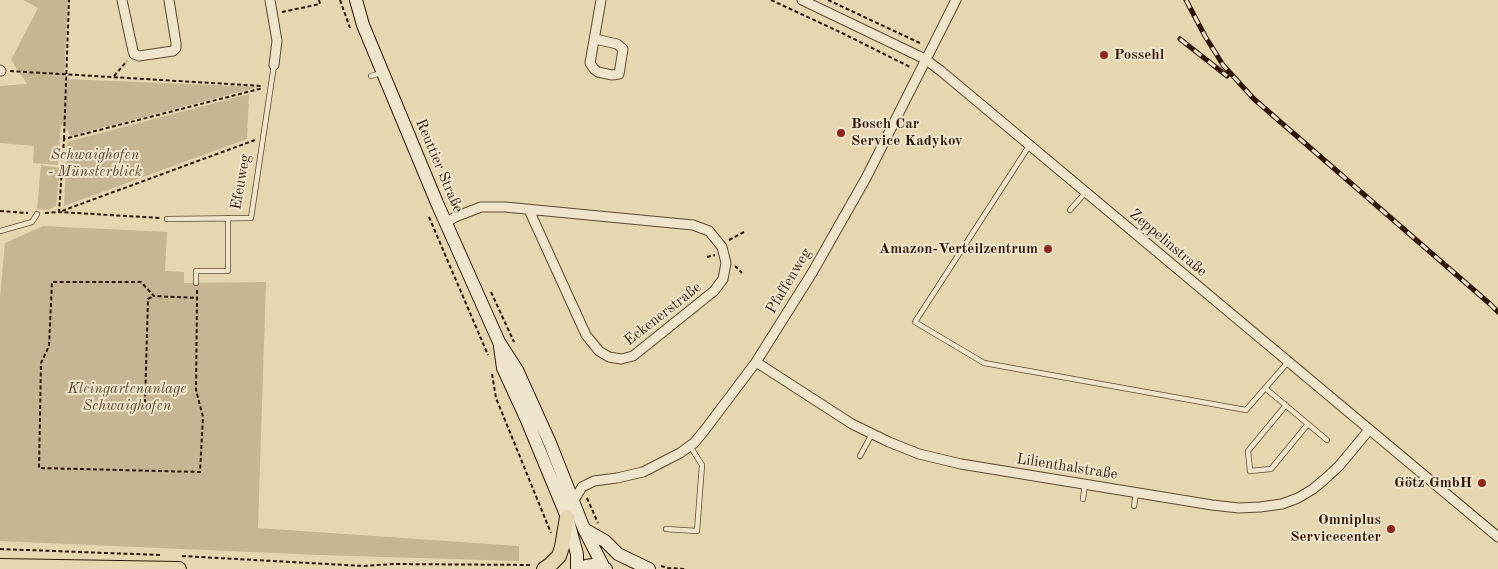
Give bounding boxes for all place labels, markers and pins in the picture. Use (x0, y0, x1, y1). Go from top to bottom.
place label: Possehl (1114, 46, 1164, 64)
marker: Possehl (1098, 49, 1110, 61)
place label: Bosch Car Service Kadykov (851, 115, 963, 150)
marker: Bosch Car Service Kadykov (835, 127, 847, 139)
place label: Amazon-Verteilzentrum (879, 240, 1038, 258)
marker: Amazon-Verteilzentrum (1042, 243, 1054, 255)
place label: Götz GmbH (1394, 474, 1472, 492)
marker: Götz GmbH (1476, 477, 1488, 489)
place label: Omniplus Servicecenter (1290, 511, 1381, 546)
marker: Omniplus Servicecenter (1385, 523, 1397, 535)

